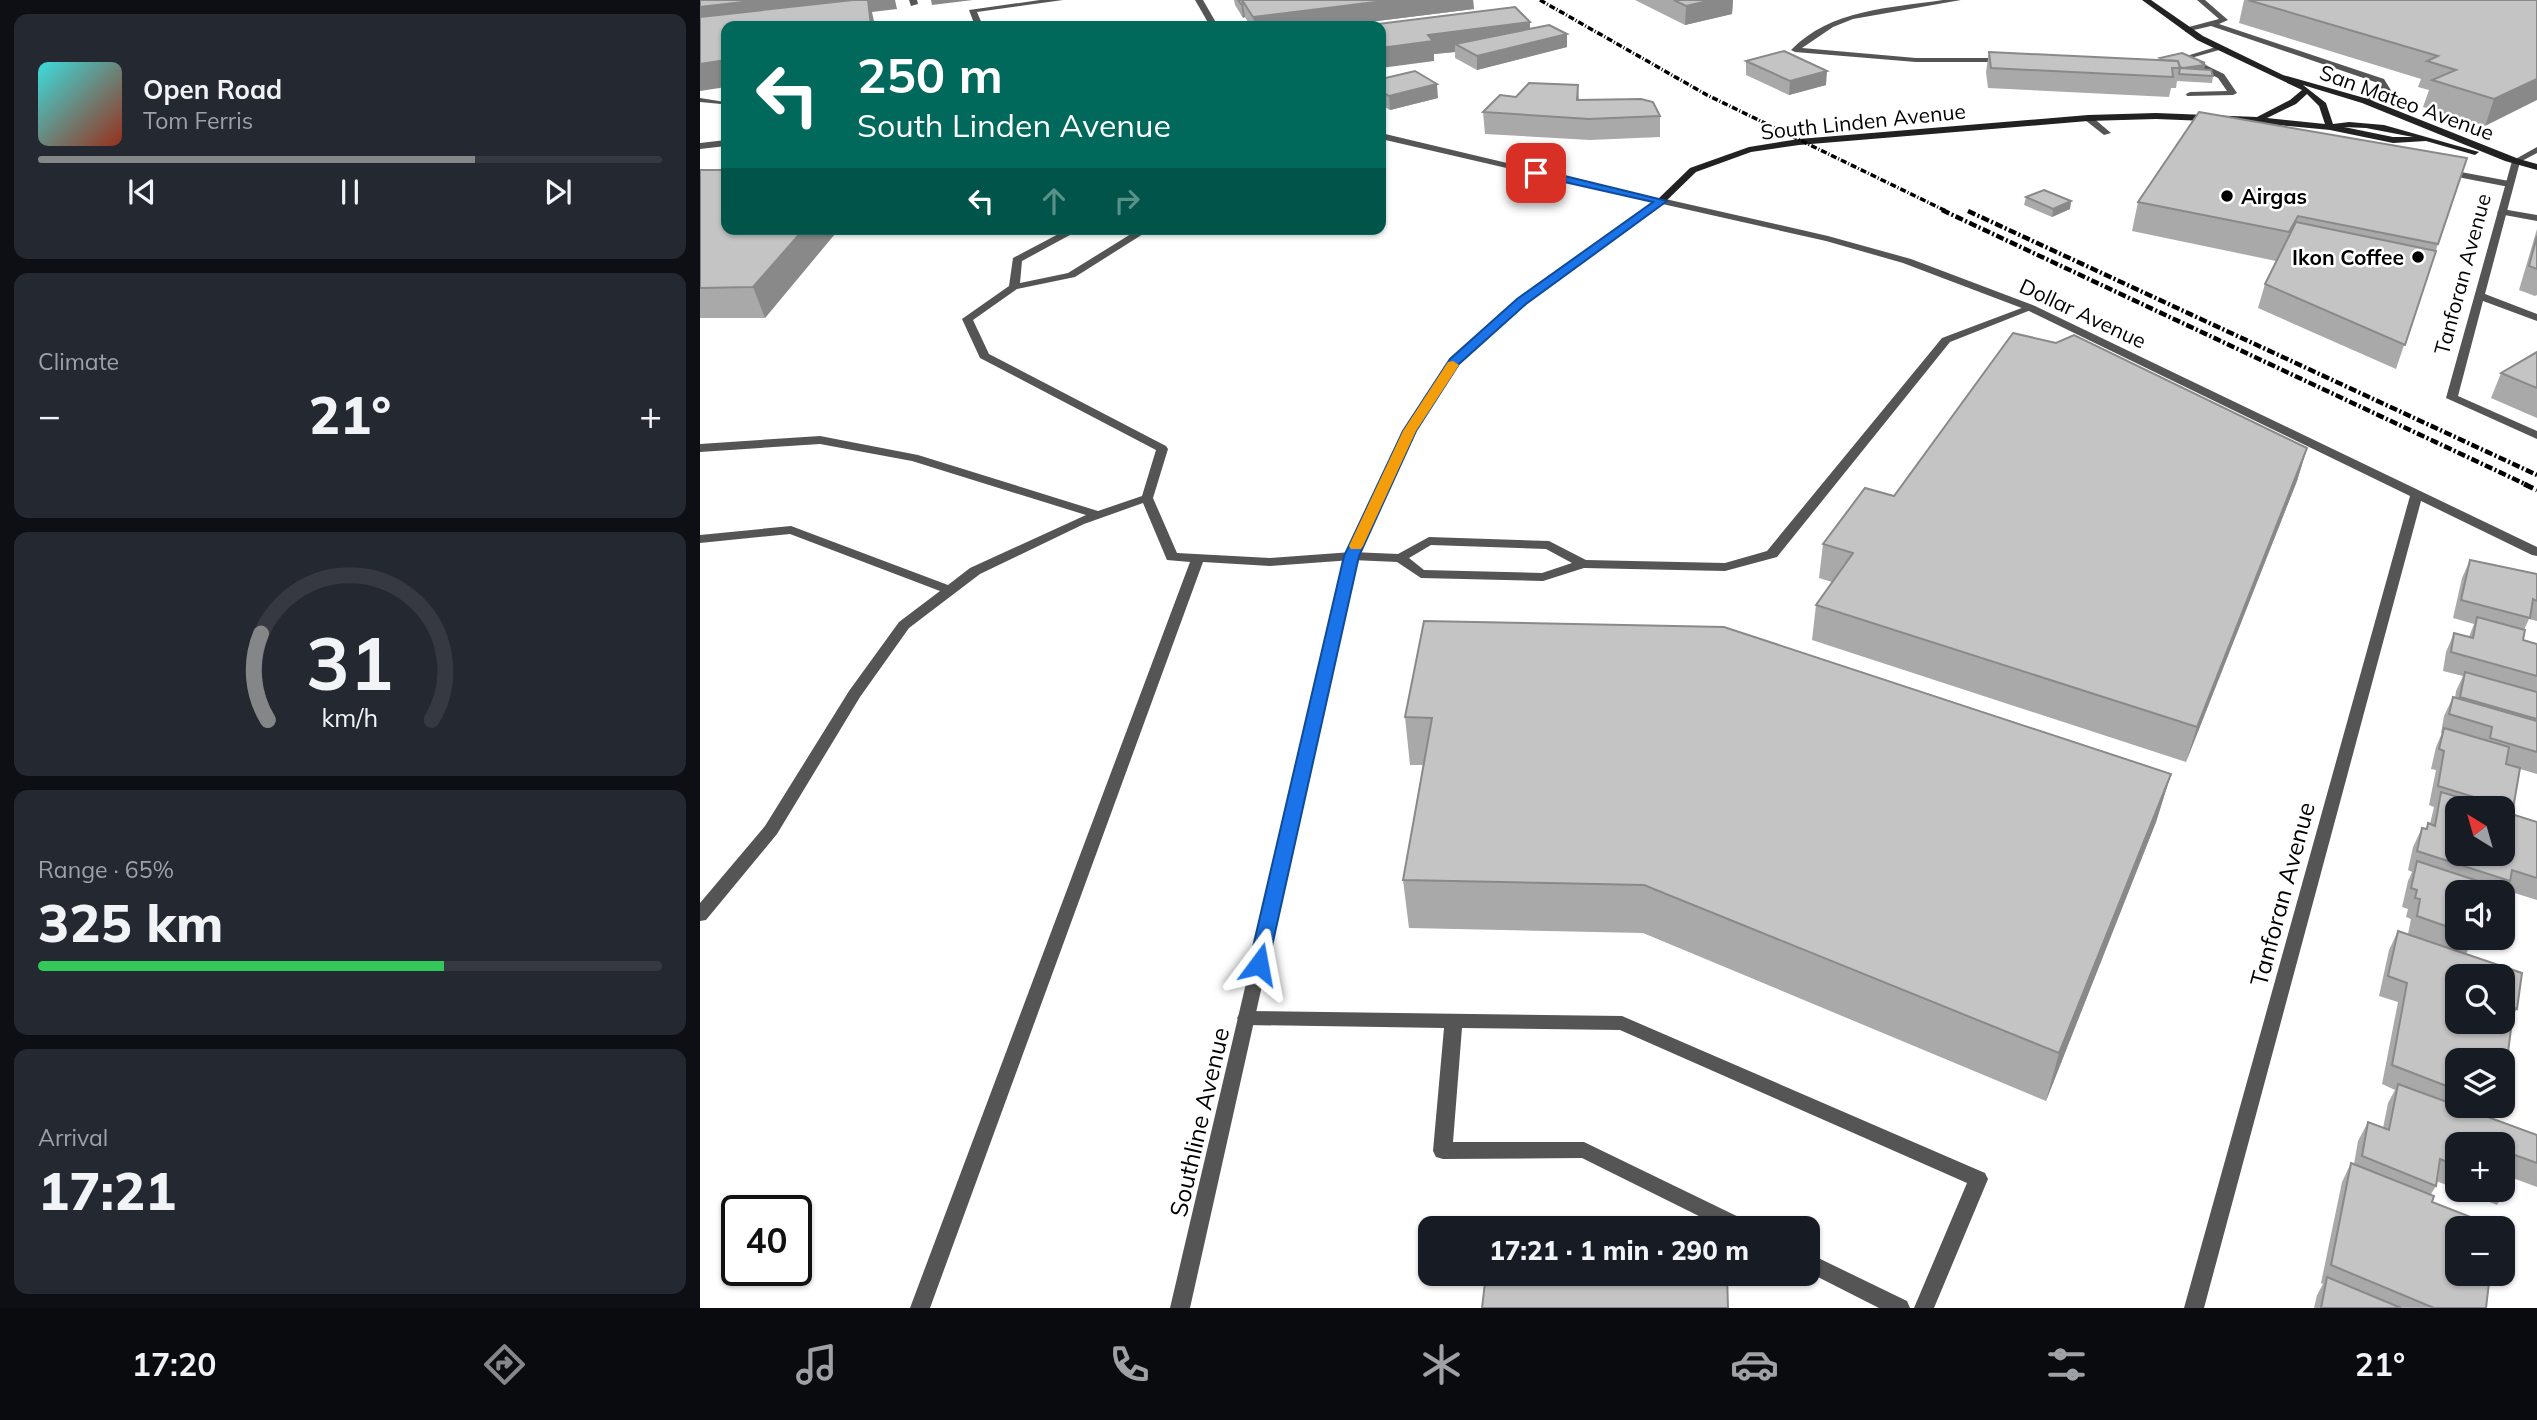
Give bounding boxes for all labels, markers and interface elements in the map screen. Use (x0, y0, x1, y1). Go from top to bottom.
text: 250 m (857, 44, 1003, 105)
icon: left (742, 49, 833, 140)
street label: San Mateo Avenue (2316, 58, 2498, 146)
text: Open Road (143, 73, 282, 106)
street label: South Linden Avenue (1759, 97, 1967, 145)
text: South Linden Avenue (857, 105, 1171, 145)
text: Tom Ferris (143, 106, 253, 135)
pin (1506, 143, 1566, 203)
icon: arrive (1517, 154, 1555, 192)
icon: previous (123, 173, 161, 211)
icon: pause (331, 173, 369, 211)
icon: next (539, 173, 577, 211)
icon: left (962, 182, 1000, 220)
icon: ahead (1035, 182, 1073, 220)
icon: right (1108, 182, 1146, 220)
place label: Airgas (2241, 183, 2307, 209)
marker: Airgas (2219, 188, 2235, 204)
street label: Tanforan Avenue (2428, 191, 2496, 357)
place label: Ikon Coffee (2292, 244, 2404, 270)
marker: Ikon Coffee (2410, 249, 2426, 265)
street label: Dollar Avenue (2016, 272, 2150, 354)
text: Climate (38, 347, 119, 376)
text: 21° (309, 382, 391, 447)
text: − (38, 391, 61, 439)
text: + (639, 391, 662, 439)
text: 31 (306, 617, 394, 708)
text: km/h (322, 702, 378, 733)
north arrow (2445, 796, 2515, 866)
map controls (2445, 796, 2515, 1286)
street label: Tanforan Avenue (2243, 799, 2321, 989)
text: Range · 65% (38, 855, 174, 884)
button: sound (2445, 880, 2515, 950)
text: 325 km (38, 890, 223, 955)
position arrow (1222, 927, 1296, 1001)
button: search (2445, 964, 2515, 1034)
street label: Southline Avenue (1163, 1024, 1235, 1220)
button: layers (2445, 1048, 2515, 1118)
text: Arrival (38, 1123, 108, 1152)
button: + (2445, 1132, 2515, 1202)
text: 17:21 (38, 1158, 176, 1223)
speed limit sign: 40 (721, 1195, 812, 1286)
button: − (2445, 1216, 2515, 1286)
text: 17:21 · 1 min · 290 m (1489, 1234, 1749, 1267)
icon: directions (480, 1340, 529, 1389)
icon: music (792, 1340, 841, 1389)
icon: phone (1105, 1340, 1154, 1389)
icon: climate (1417, 1340, 1466, 1389)
icon: car (1730, 1340, 1779, 1389)
icon: filters (2042, 1340, 2091, 1389)
text: 17:20 (132, 1344, 216, 1384)
text: 21° (2355, 1344, 2405, 1384)

